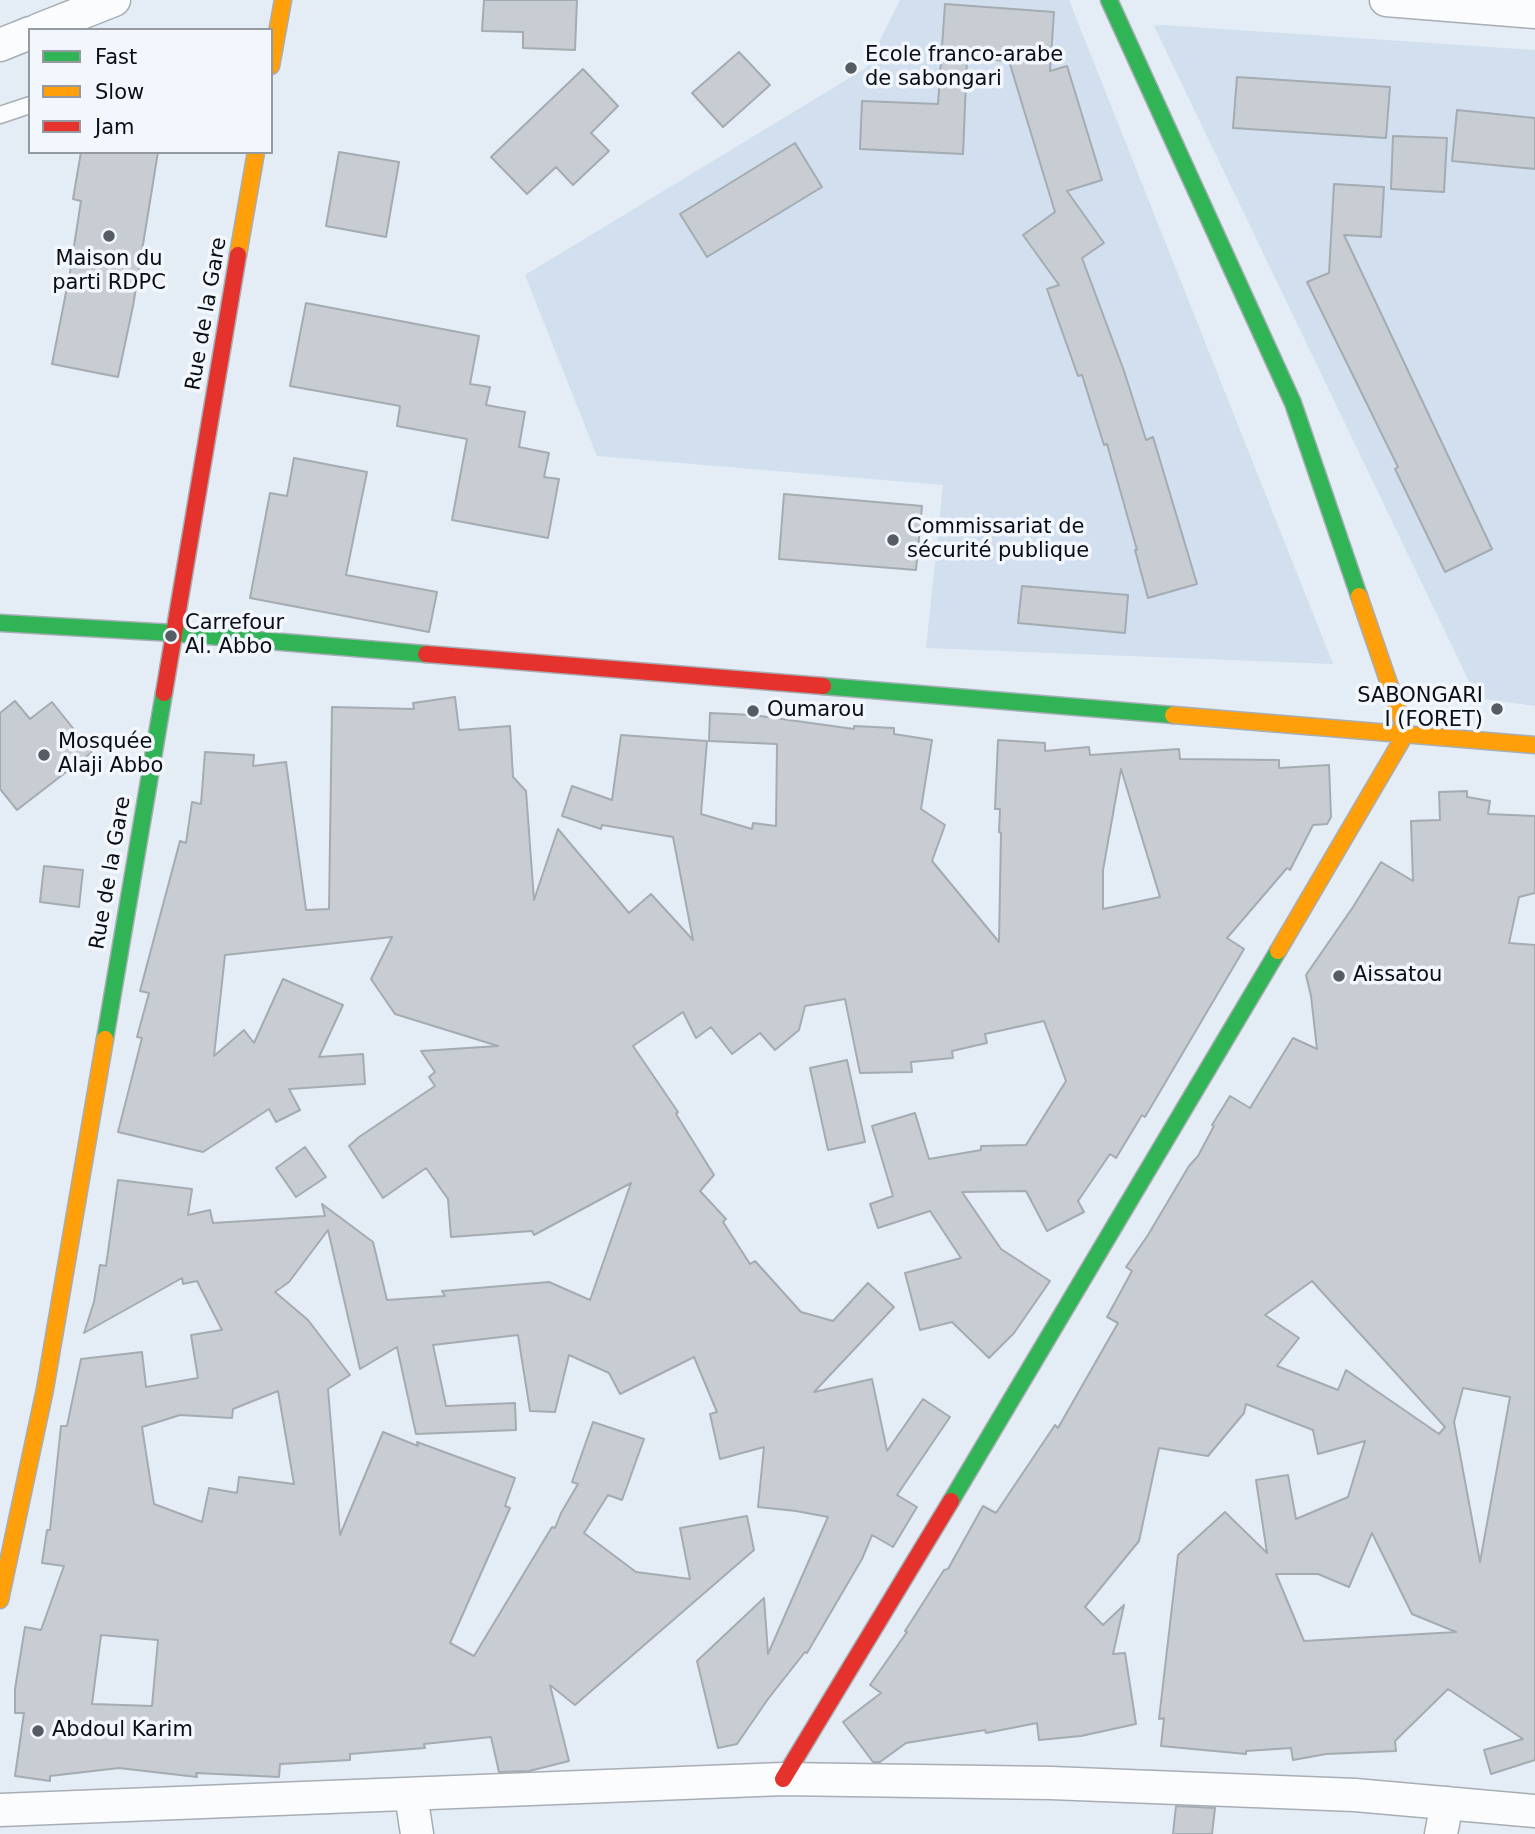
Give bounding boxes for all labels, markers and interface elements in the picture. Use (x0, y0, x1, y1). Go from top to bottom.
legend (28, 28, 273, 154)
place label: Ecole franco-arabe de sabongari (865, 43, 1063, 93)
text: Fast (95, 45, 137, 69)
marker: Ecole franco-arabe de sabongari (843, 60, 859, 76)
text: Slow (95, 80, 144, 104)
text: Jam (95, 115, 135, 139)
marker: Maison du parti RDPC (101, 228, 117, 244)
street label: Rue de la Gare (181, 235, 233, 393)
place label: Maison du parti RDPC (52, 247, 166, 297)
place label: Commissariat de sécurité publique (907, 515, 1089, 565)
marker: Commissariat de sécurité publique (885, 532, 901, 548)
place label: Carrefour Al. Abbo (185, 611, 284, 661)
marker: Carrefour Al. Abbo (163, 628, 179, 644)
place label: SABONGARI I (FORET) (1357, 684, 1483, 734)
place label: Oumarou (767, 698, 864, 724)
marker: SABONGARI I (FORET) (1489, 701, 1505, 717)
marker: Oumarou (745, 703, 761, 719)
place label: Mosquée Alaji Abbo (58, 730, 163, 780)
marker: Mosquée Alaji Abbo (36, 747, 52, 763)
street label: Rue de la Gare (85, 794, 137, 952)
place label: Aissatou (1353, 963, 1442, 989)
marker: Aissatou (1331, 968, 1347, 984)
place label: Abdoul Karim (52, 1718, 193, 1744)
marker: Abdoul Karim (30, 1723, 46, 1739)

